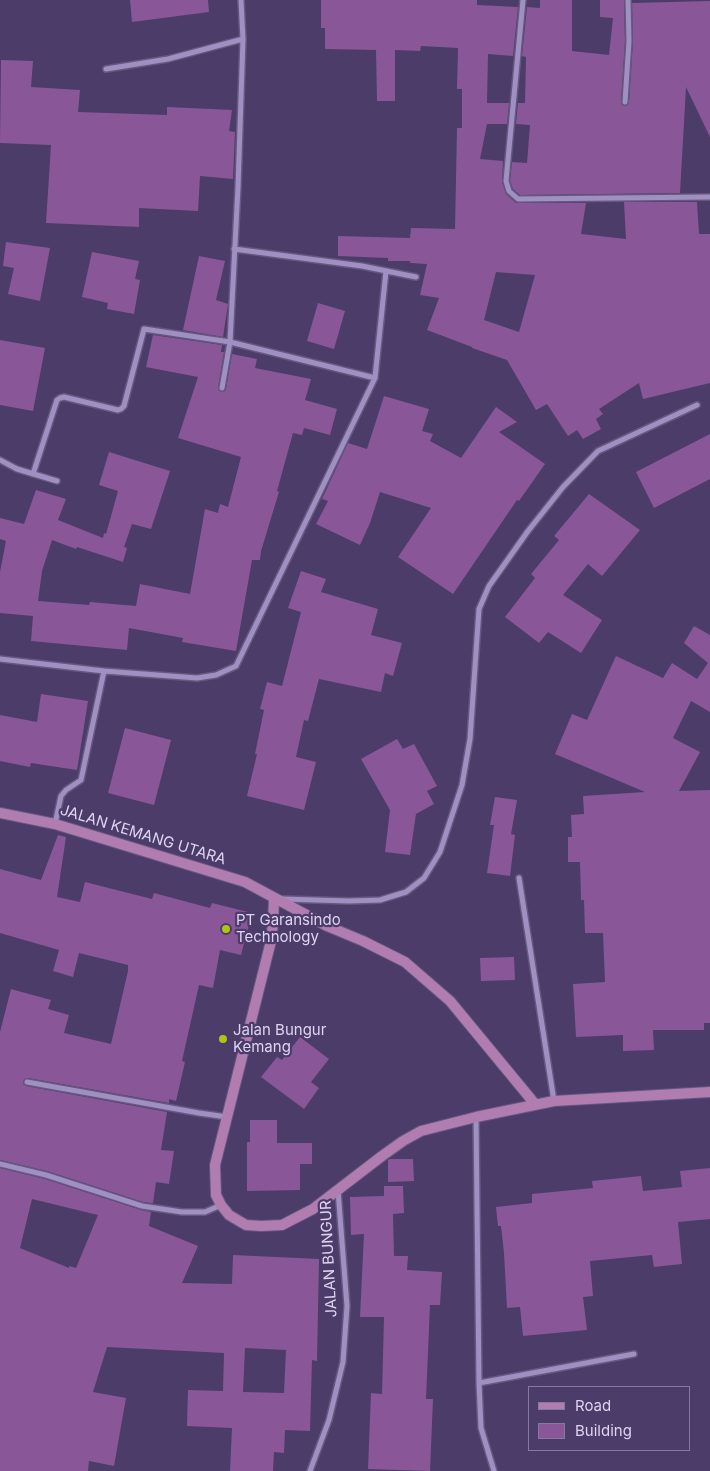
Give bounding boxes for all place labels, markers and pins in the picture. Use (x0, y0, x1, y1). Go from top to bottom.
place label: PT Garansindo Technology (236, 911, 341, 946)
marker: PT Garansindo Technology (220, 923, 232, 935)
place label: Jalan Bungur Kemang (233, 1021, 326, 1056)
marker: Jalan Bungur Kemang (217, 1033, 229, 1045)

